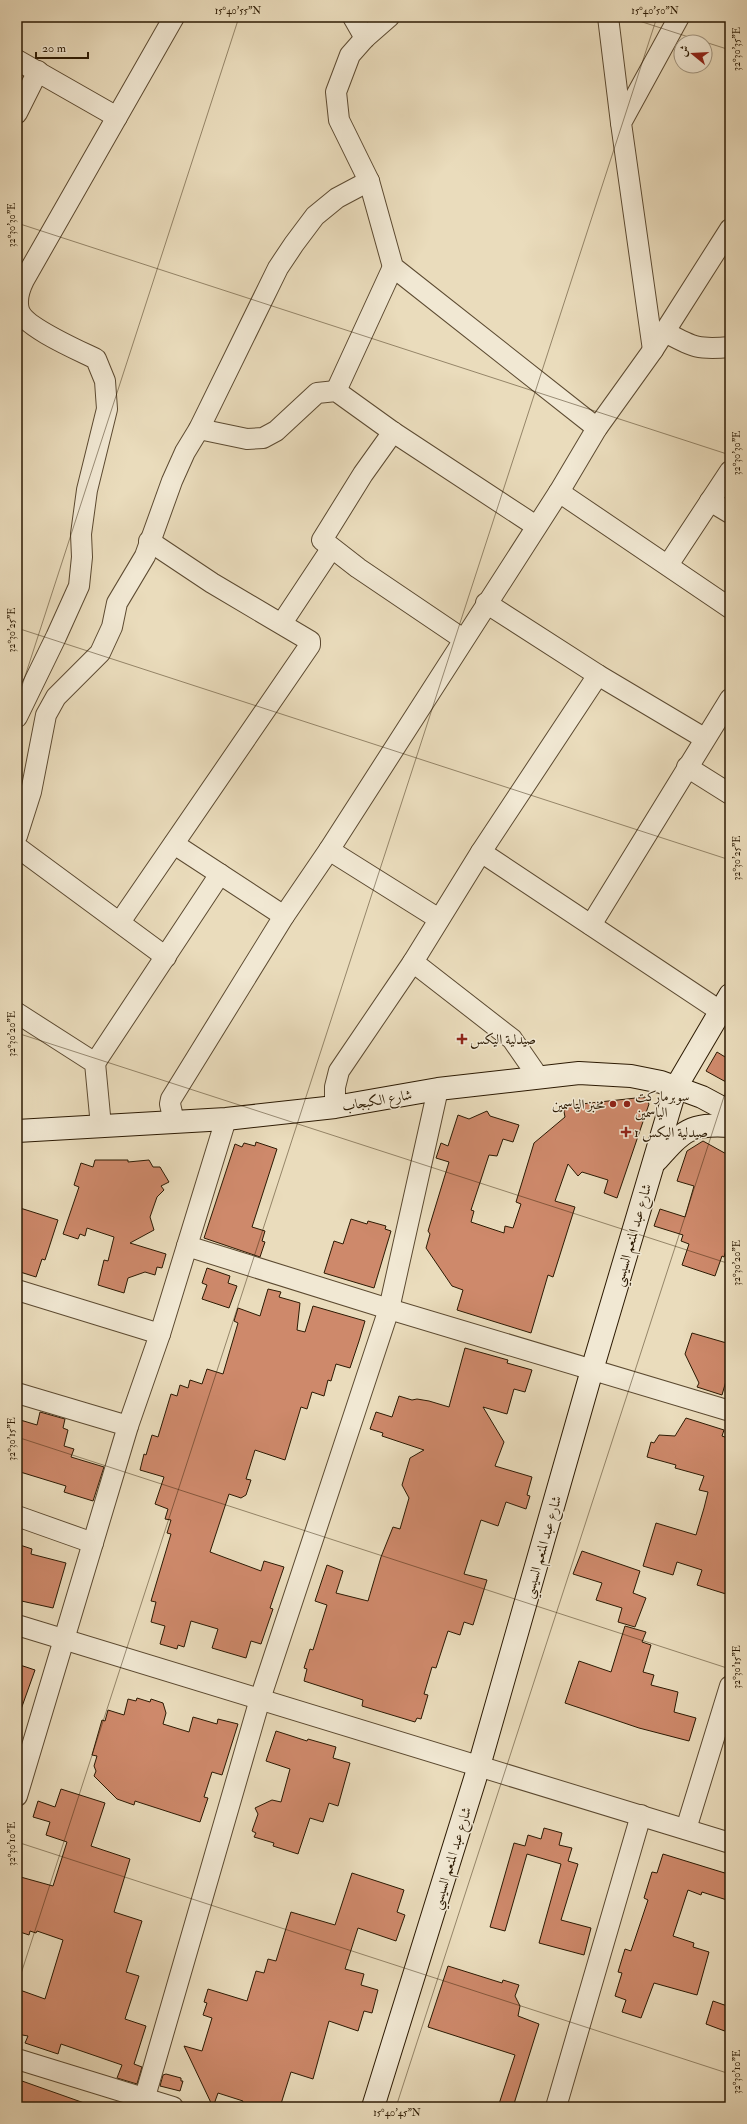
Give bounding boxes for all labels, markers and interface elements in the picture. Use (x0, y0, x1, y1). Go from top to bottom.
text: 15°40'55"N (215, 5, 261, 17)
text: 15°40'50"N (631, 5, 679, 17)
text: 32°30'35"E (731, 27, 743, 71)
scale bar (36, 34, 88, 60)
north arrow (673, 34, 713, 74)
text: 20 m (42, 41, 67, 56)
text: ش (676, 44, 692, 58)
text: 32°30'30"E (6, 203, 18, 247)
text: 32°30'30"E (731, 431, 743, 475)
text: 32°30'25"E (6, 608, 18, 652)
text: 32°30'25"E (731, 836, 743, 880)
text: 32°30'20"E (6, 1011, 18, 1057)
place label: صيدلية اليكس (470, 1031, 536, 1049)
marker: صيدلية اليكس (457, 1034, 467, 1044)
street label: شارع الكبجاب (341, 1086, 414, 1118)
place label: سوبرماركت الياسمين (635, 1088, 689, 1121)
place label: مخبز الياسمين (552, 1096, 606, 1113)
marker: مخبز الياسمين (608, 1099, 618, 1109)
marker: سوبرماركت الياسمين (622, 1099, 632, 1109)
place label: صيدلية اليكس 1 (634, 1124, 708, 1142)
marker: صيدلية اليكس 1 (621, 1127, 631, 1137)
street label: شارع عبد المنعم السيسي (610, 1182, 660, 1290)
text: 32°30'20"E (731, 1240, 743, 1286)
text: 32°30'15"E (6, 1417, 18, 1461)
street label: شارع عبد المنعم السيسي (520, 1494, 570, 1602)
text: 32°30'15"E (731, 1645, 743, 1689)
street label: شارع عبد المنعم السيسي (428, 1805, 480, 1913)
text: 32°30'10"E (6, 1822, 18, 1866)
text: 32°30'10"E (731, 2050, 743, 2094)
text: 15°40'45"N (373, 2107, 421, 2119)

